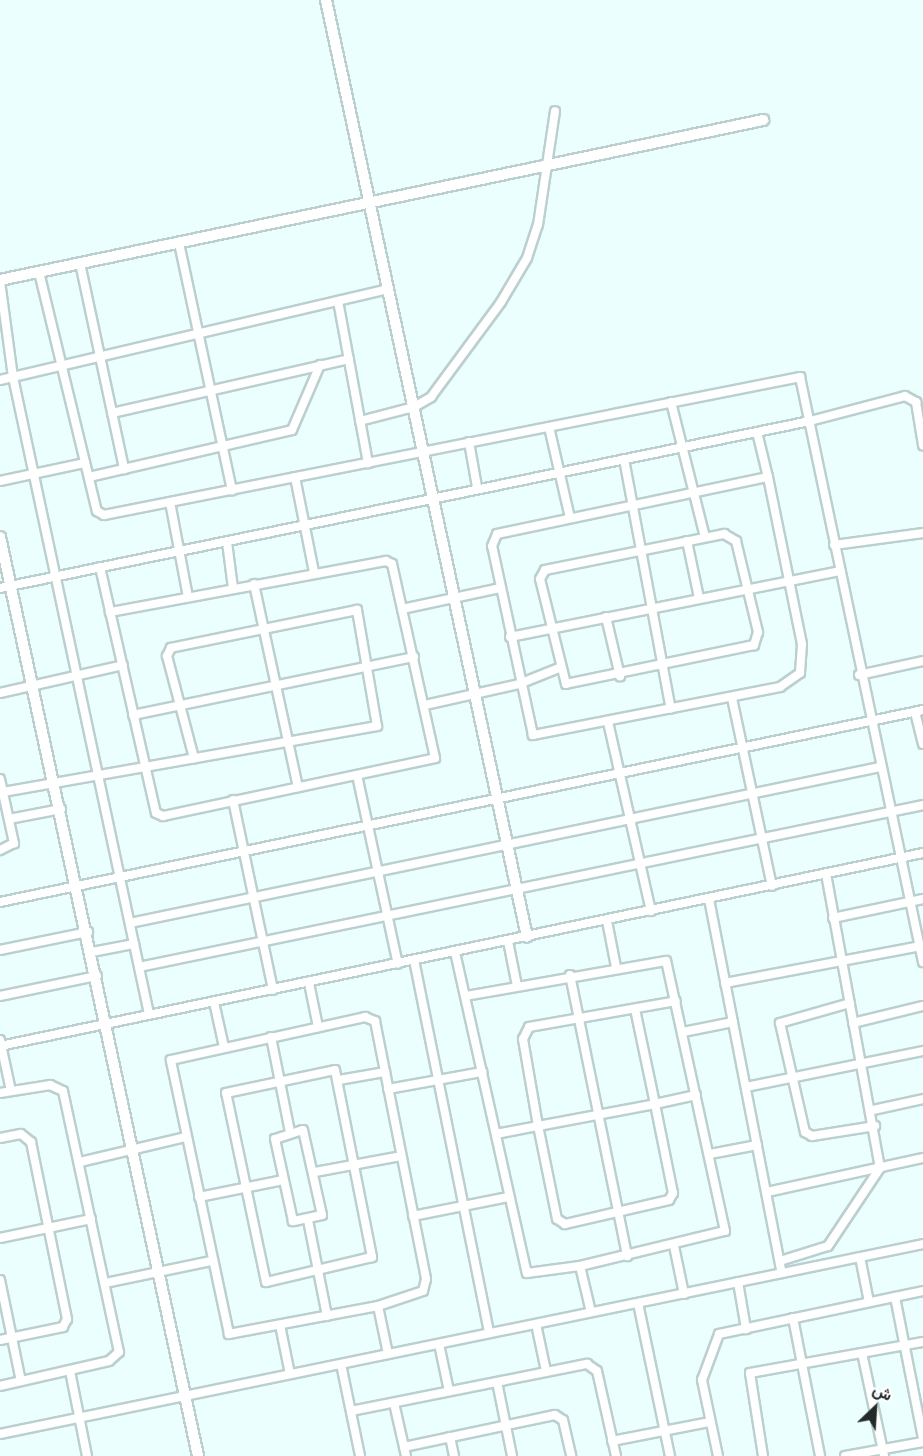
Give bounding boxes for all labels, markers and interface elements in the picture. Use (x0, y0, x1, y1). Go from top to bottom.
north arrow (845, 1378, 905, 1438)
text: ش (870, 1379, 896, 1405)

